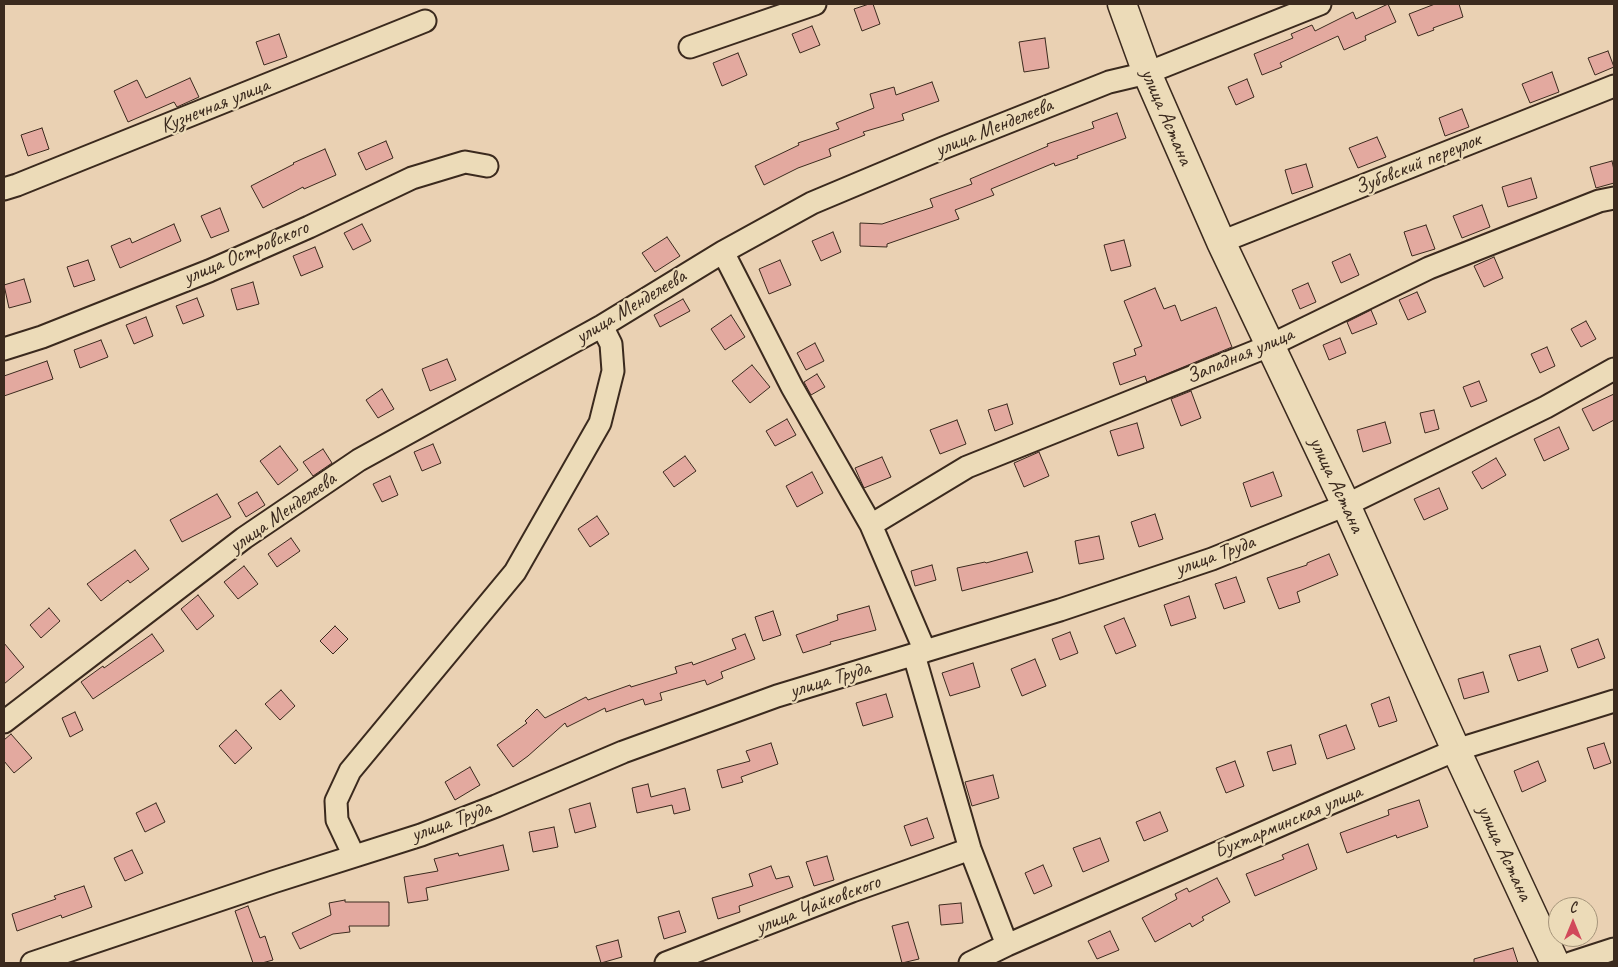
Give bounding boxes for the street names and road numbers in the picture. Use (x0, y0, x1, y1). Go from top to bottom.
street label: улица Астана (1134, 65, 1198, 169)
street label: Кузнечная улица (157, 73, 273, 139)
street label: улица Менделеева (931, 93, 1057, 163)
street label: Зубовский переулок (1351, 127, 1485, 201)
street label: улица Островского (180, 215, 312, 291)
street label: улица Менделеева (571, 264, 691, 350)
street label: Западная улица (1182, 322, 1298, 390)
street label: улица Астана (1303, 433, 1369, 537)
street label: улица Менделеева (225, 467, 341, 559)
street label: улица Труда (1172, 530, 1258, 582)
street label: улица Труда (787, 656, 873, 704)
street label: Бухтарминская улица (1210, 780, 1366, 864)
street label: улица Труда (408, 796, 494, 848)
street label: улица Астана (1471, 801, 1537, 905)
street label: улица Чайковского (752, 870, 884, 940)

